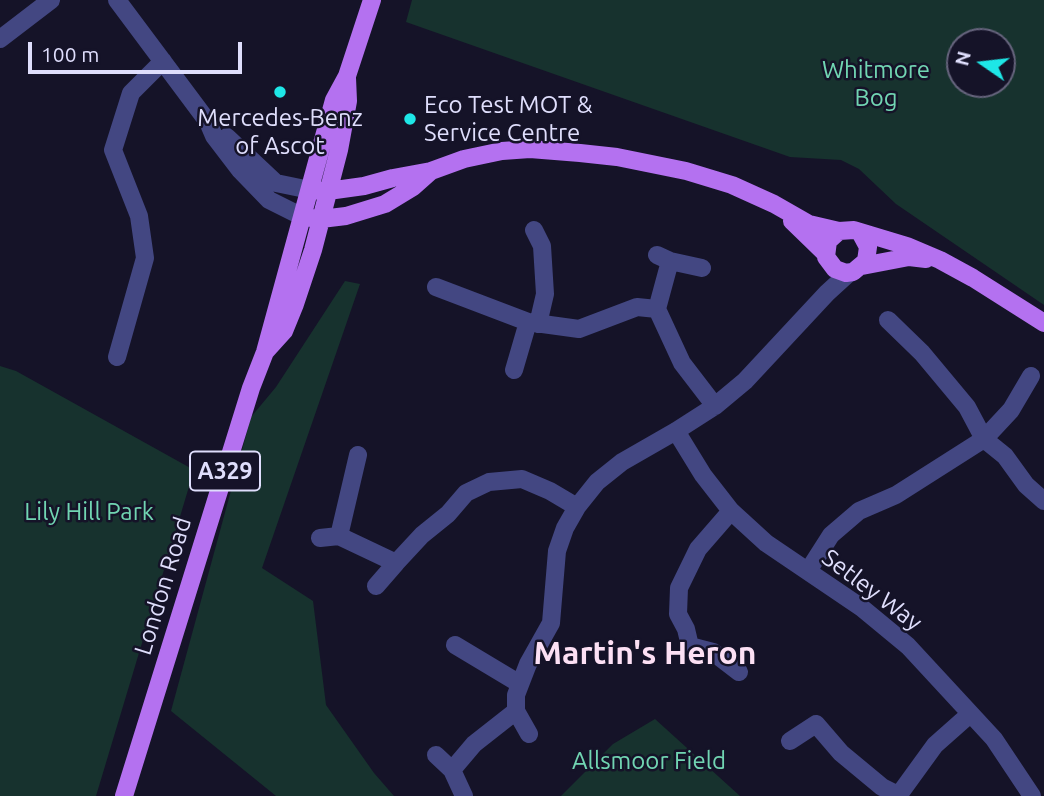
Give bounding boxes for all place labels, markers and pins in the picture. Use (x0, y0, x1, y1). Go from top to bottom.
marker: Mercedes-Benz of Ascot (272, 84, 288, 100)
place label: Eco Test MOT & Service Centre (424, 91, 592, 147)
place label: Mercedes-Benz of Ascot (197, 104, 363, 160)
marker: Eco Test MOT & Service Centre (402, 111, 418, 127)

